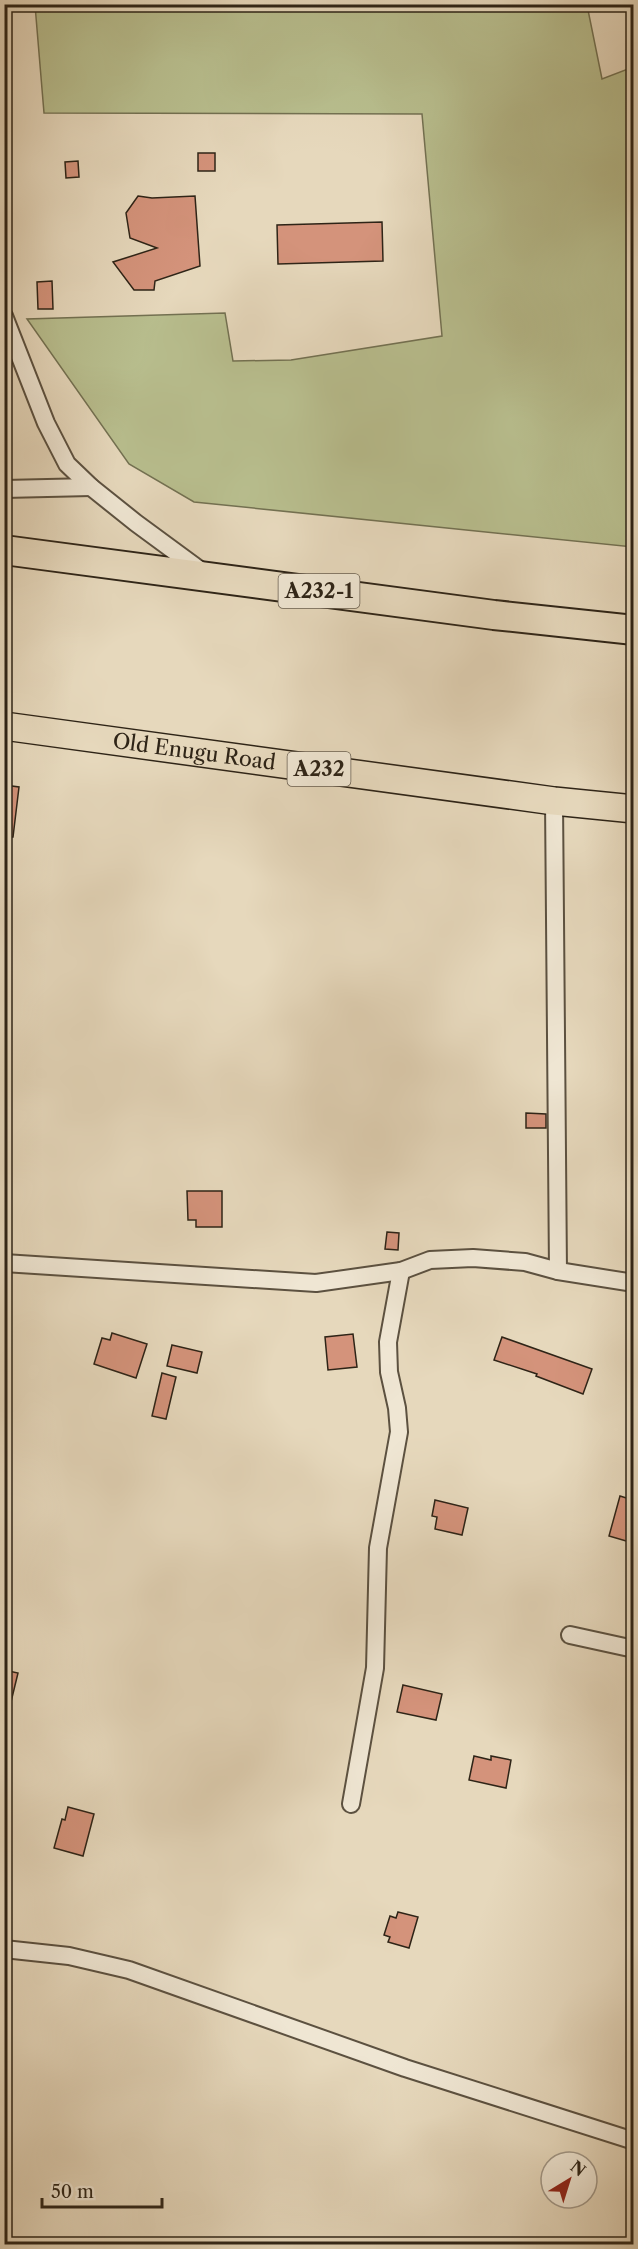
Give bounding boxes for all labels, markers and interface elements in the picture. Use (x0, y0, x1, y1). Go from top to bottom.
road number: A232-1 (278, 574, 360, 608)
street label: Old Enugu Road (111, 728, 277, 775)
road number: A232 (288, 752, 350, 786)
north arrow (539, 2150, 599, 2210)
text: N (567, 2156, 590, 2180)
scale bar (42, 2171, 162, 2209)
text: 50 m (51, 2181, 94, 2203)

